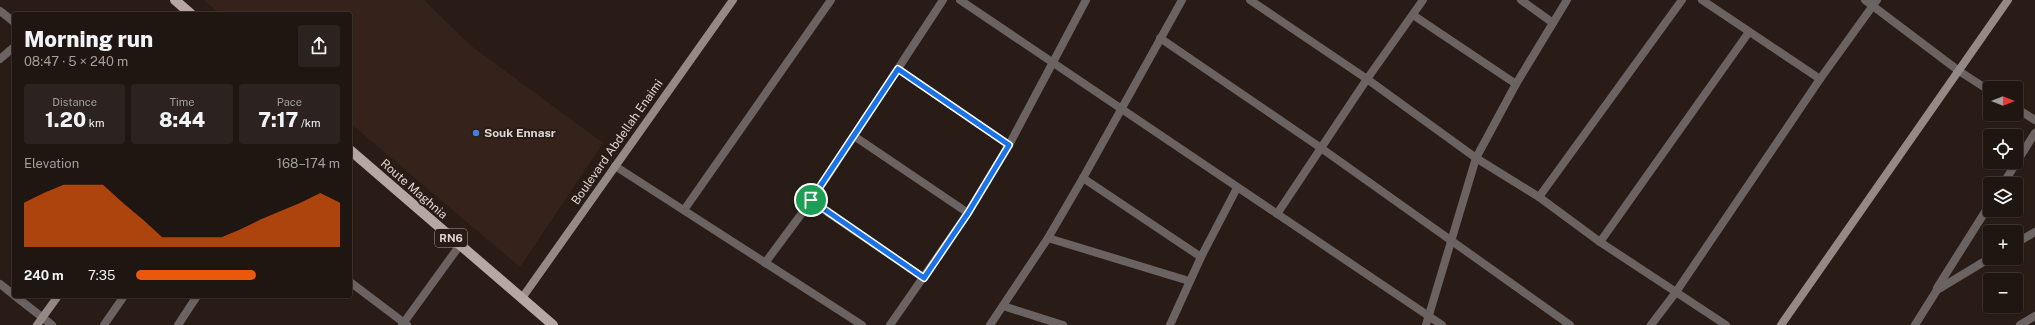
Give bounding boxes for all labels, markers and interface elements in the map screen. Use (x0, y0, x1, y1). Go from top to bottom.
button: share (298, 25, 340, 67)
text: Morning run (24, 26, 153, 52)
text: 08:47 · 5 × 240 m (24, 54, 128, 69)
street label: Boulevard Abdellah Enaimi (568, 77, 666, 207)
north arrow (1983, 81, 2023, 121)
map controls (1983, 81, 2023, 313)
text: Distance (52, 96, 97, 108)
text: Time (169, 96, 195, 108)
text: Pace (277, 96, 302, 108)
text: 1.20 (45, 108, 86, 132)
text: 8:44 (159, 108, 205, 132)
text: 7:17 (258, 108, 298, 132)
text: km (86, 117, 104, 129)
text: /km (298, 117, 320, 129)
place label: Souk Ennasr (484, 126, 556, 140)
marker: Souk Ennasr (471, 128, 481, 138)
button: locate (1983, 129, 2023, 169)
text: Elevation (24, 156, 79, 171)
text: 168–174 m (277, 156, 340, 171)
street label: Route Maghnia (378, 156, 450, 222)
button: layers (1983, 177, 2023, 217)
pin (794, 183, 828, 217)
icon: arrive (800, 189, 822, 211)
button: + (1983, 225, 2023, 265)
road number: RN6 (435, 229, 467, 247)
text: 240 m (24, 268, 64, 283)
text: 7:35 (88, 268, 115, 283)
button: − (1983, 273, 2023, 313)

